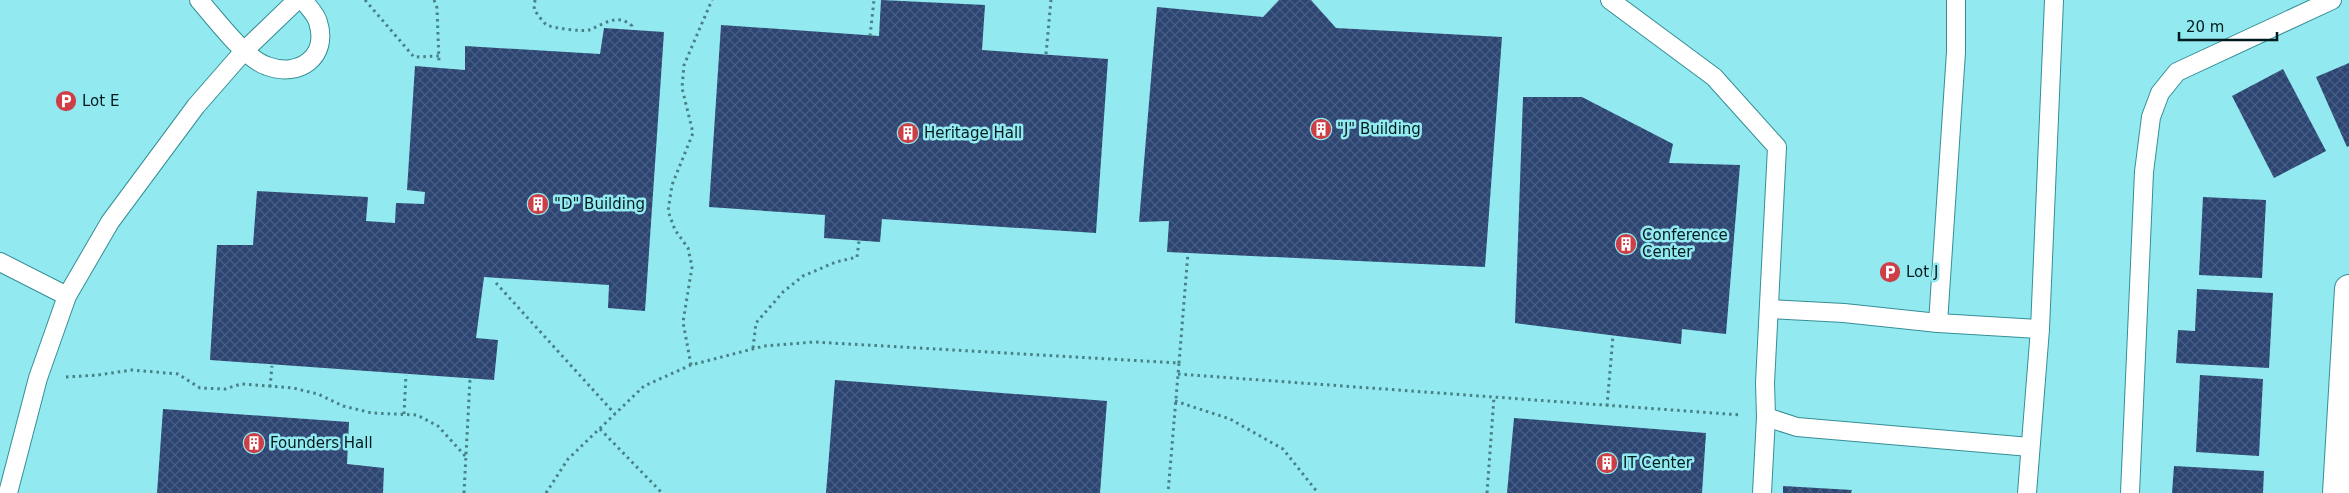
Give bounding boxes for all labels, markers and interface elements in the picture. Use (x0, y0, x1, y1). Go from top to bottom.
scale bar (2179, 10, 2276, 42)
text: 20 m (2186, 18, 2224, 36)
parking icon: Lot E (54, 89, 78, 113)
place label: Lot E (82, 92, 119, 110)
building icon: "J" Building (1309, 117, 1333, 141)
place label: "J" Building (1337, 120, 1421, 138)
building icon: Heritage Hall (896, 121, 920, 145)
place label: Heritage Hall (924, 124, 1022, 142)
building icon: "D" Building (526, 192, 550, 216)
place label: "D" Building (554, 195, 645, 213)
place label: Conference Center (1642, 226, 1728, 261)
building icon: Conference Center (1614, 232, 1638, 256)
parking icon: Lot J (1878, 260, 1902, 284)
place label: Lot J (1906, 263, 1938, 281)
building icon: Founders Hall (242, 431, 266, 455)
place label: Founders Hall (270, 434, 373, 452)
building icon: IT Center (1595, 451, 1619, 475)
place label: IT Center (1623, 454, 1693, 472)

